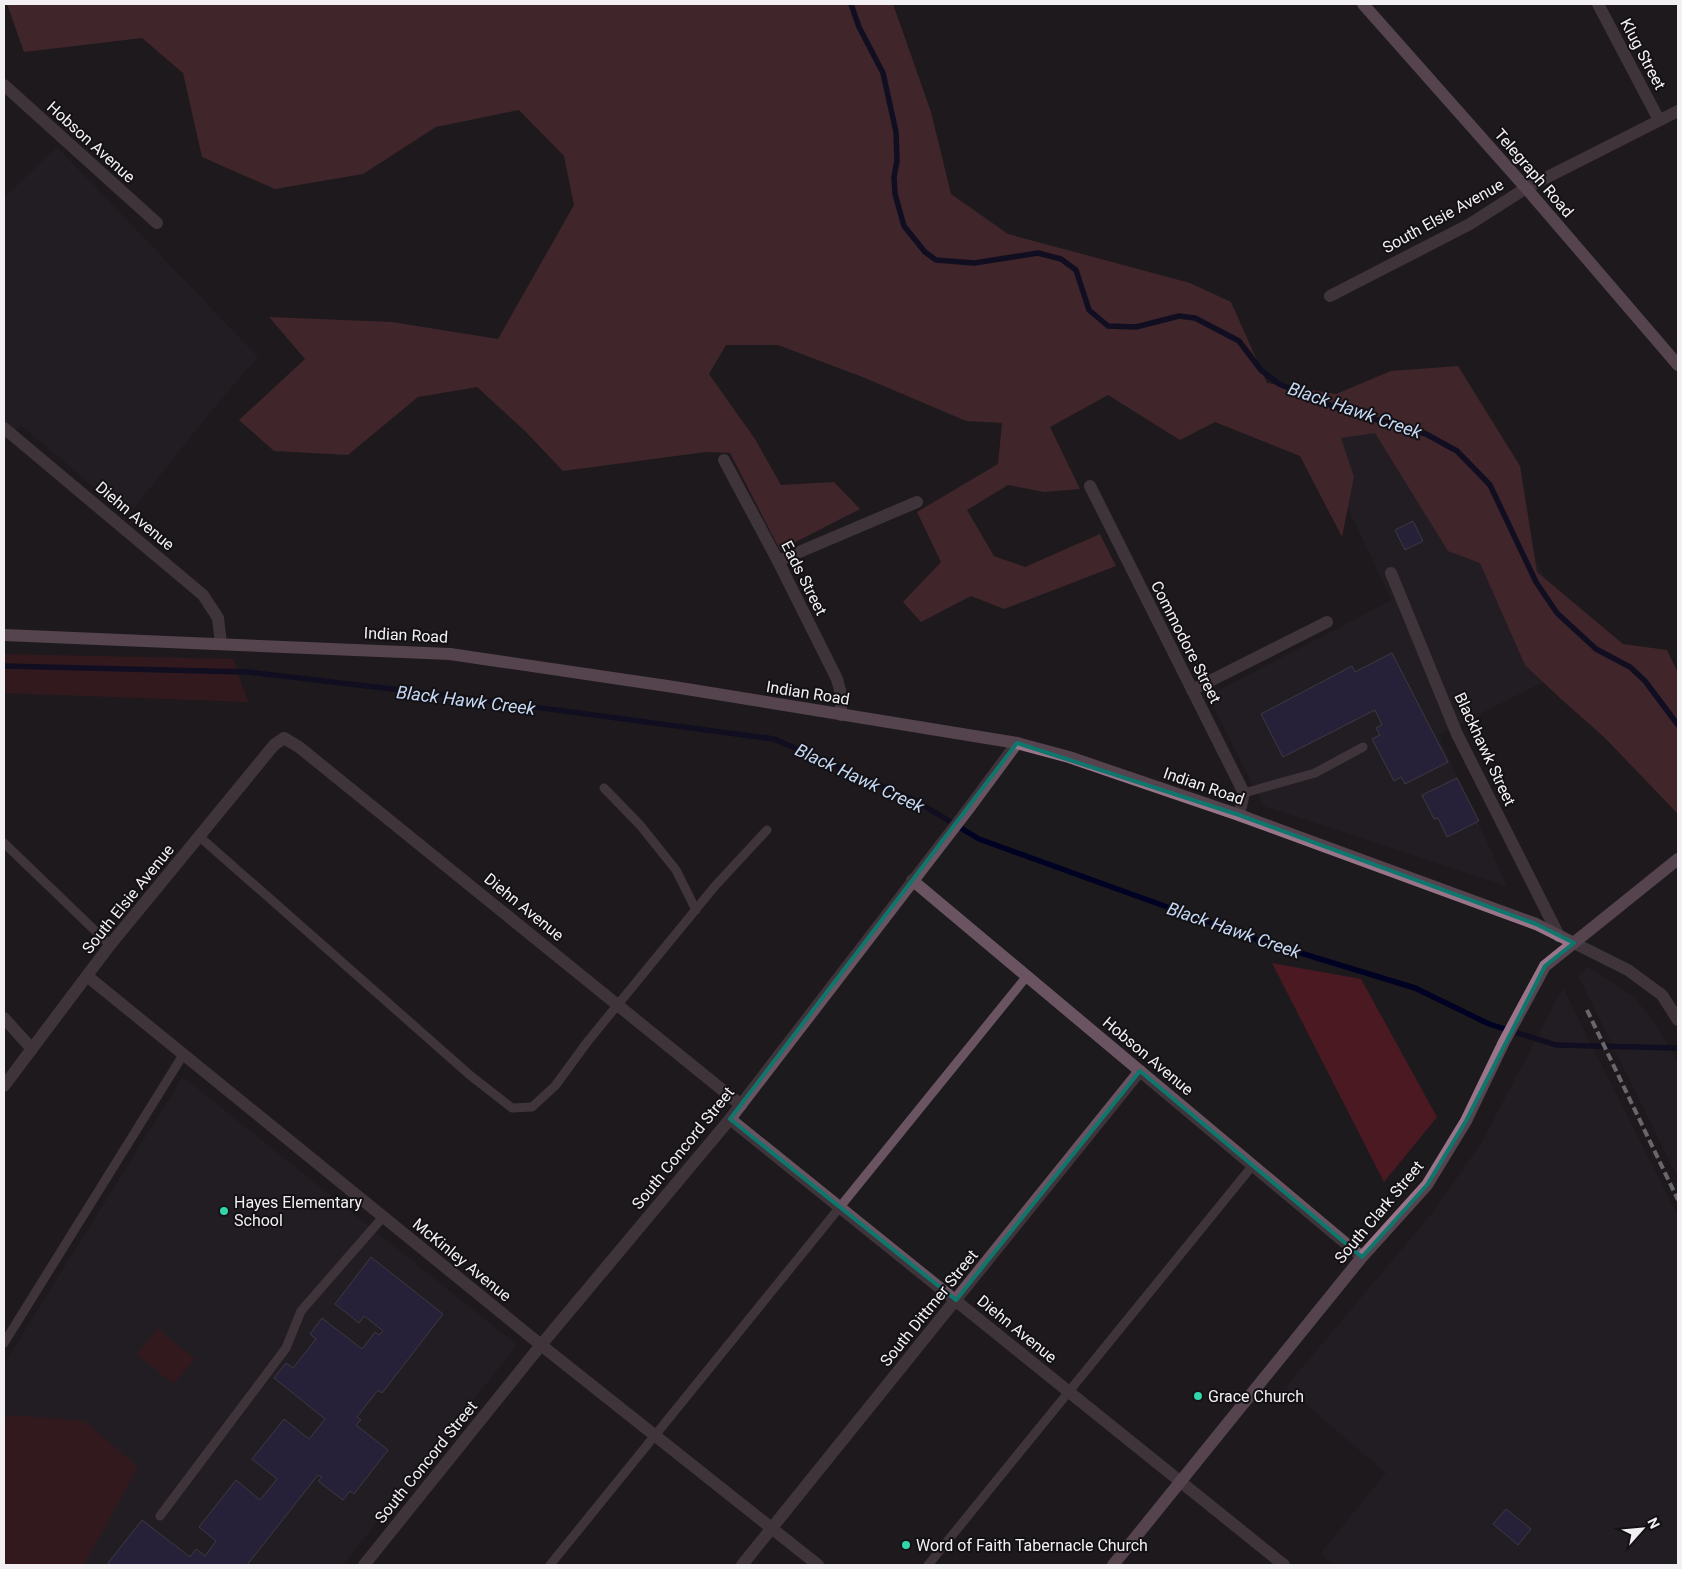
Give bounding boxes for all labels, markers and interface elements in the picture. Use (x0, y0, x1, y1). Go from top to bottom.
street label: Klug Street (1616, 15, 1670, 93)
street label: Hobson Avenue (43, 97, 139, 187)
street label: Telegraph Road (1490, 125, 1578, 221)
street label: South Elsie Avenue (1379, 175, 1507, 257)
water label: Black Hawk Creek (1285, 377, 1426, 443)
street label: Diehn Avenue (92, 478, 178, 554)
street label: Eads Street (777, 537, 831, 619)
street label: Commodore Street (1147, 578, 1225, 706)
street label: Indian Road (363, 623, 449, 647)
street label: Indian Road (765, 677, 851, 709)
water label: Black Hawk Creek (395, 681, 538, 719)
street label: Blackhawk Street (1450, 689, 1520, 809)
water label: Black Hawk Creek (792, 739, 929, 818)
street label: Indian Road (1161, 763, 1247, 809)
street label: South Elsie Avenue (78, 840, 178, 958)
street label: Diehn Avenue (480, 869, 568, 945)
water label: Black Hawk Creek (1164, 897, 1305, 963)
street label: Hobson Avenue (1099, 1013, 1197, 1099)
street label: South Concord Street (628, 1083, 738, 1213)
street label: South Clark Street (1331, 1157, 1427, 1267)
place label: Hayes Elementary School (234, 1193, 363, 1230)
marker: Hayes Elementary School (218, 1205, 230, 1217)
street label: McKinley Avenue (409, 1214, 515, 1306)
street label: South Dittmer Street (876, 1246, 982, 1370)
street label: Diehn Avenue (973, 1291, 1061, 1367)
place label: Grace Church (1208, 1387, 1304, 1406)
marker: Grace Church (1192, 1390, 1204, 1402)
street label: South Concord Street (371, 1397, 481, 1527)
north arrow (1617, 1504, 1667, 1554)
text: N (1644, 1515, 1663, 1531)
place label: Word of Faith Tabernacle Church (916, 1536, 1148, 1555)
marker: Word of Faith Tabernacle Church (900, 1539, 912, 1551)

